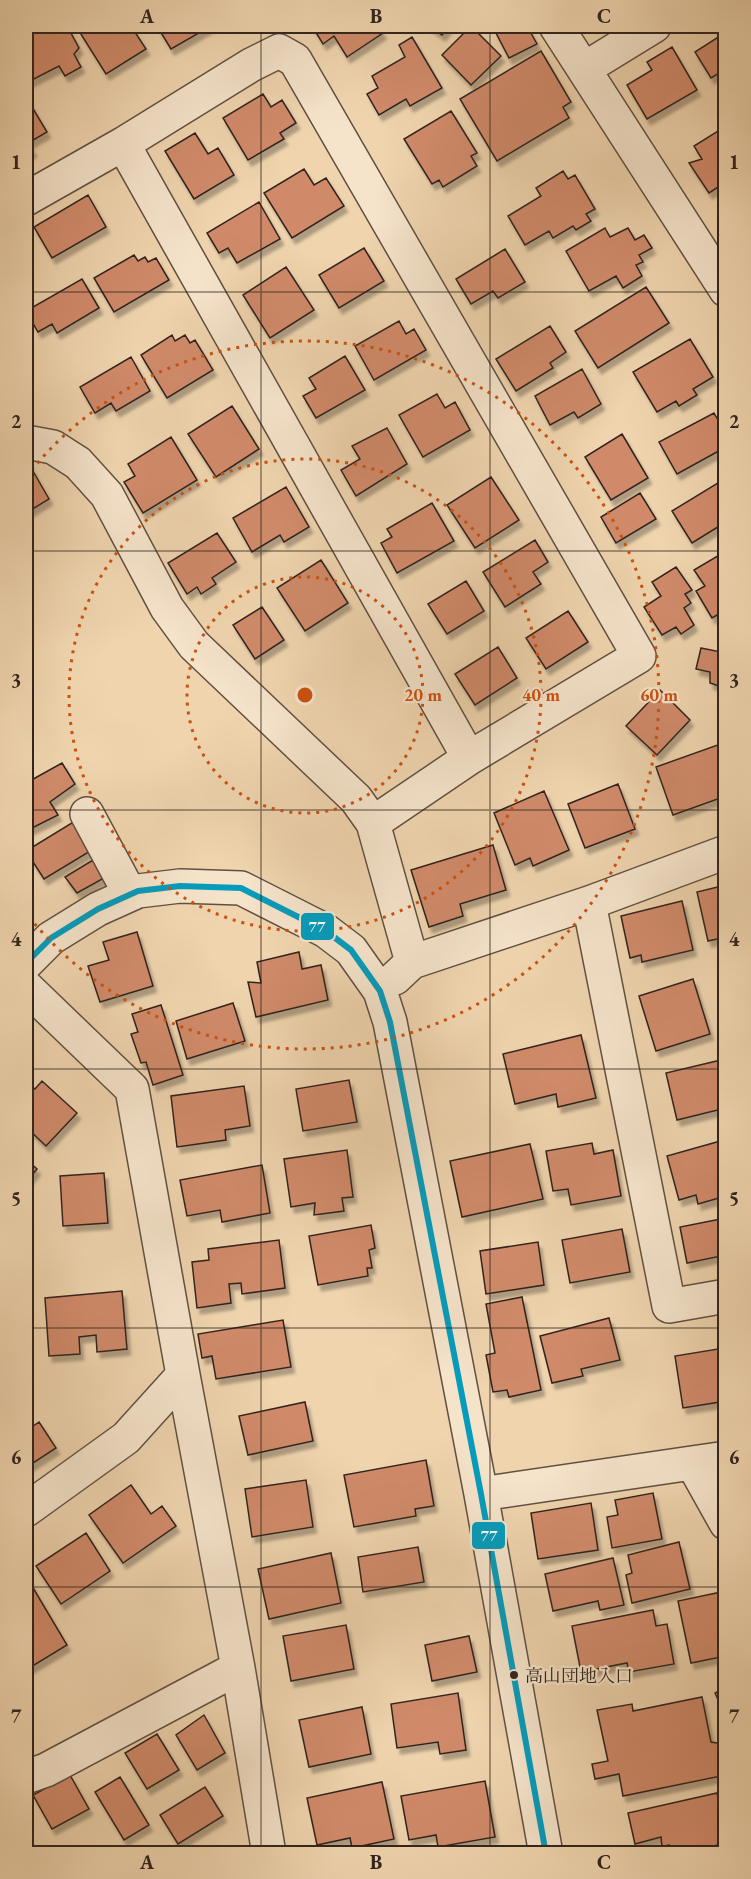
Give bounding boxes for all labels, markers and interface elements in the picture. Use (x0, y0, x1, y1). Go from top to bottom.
text: A (139, 3, 155, 29)
text: B (370, 3, 382, 29)
text: C (597, 3, 611, 29)
text: 1 (11, 149, 21, 175)
text: 1 (729, 149, 739, 175)
text: 2 (11, 408, 22, 434)
text: 2 (729, 408, 740, 434)
text: 3 (11, 667, 21, 693)
text: 3 (729, 667, 739, 693)
text: 20 m (404, 683, 442, 706)
text: 40 m (522, 683, 560, 706)
text: 60 m (640, 683, 678, 706)
centre of rings (295, 685, 315, 705)
line badge: 77 (300, 912, 335, 941)
text: 77 (309, 916, 326, 937)
text: 4 (11, 926, 22, 952)
text: 4 (729, 926, 740, 952)
text: 5 (11, 1185, 21, 1211)
text: 5 (729, 1185, 739, 1211)
text: 6 (11, 1444, 22, 1470)
text: 6 (729, 1444, 740, 1470)
line badge: 77 (471, 1521, 506, 1550)
text: 77 (481, 1525, 498, 1546)
place label: 高山団地入口 (525, 1664, 633, 1687)
marker: 高山団地入口 (508, 1669, 520, 1681)
text: 7 (11, 1703, 22, 1729)
text: 7 (729, 1703, 740, 1729)
text: A (139, 1849, 155, 1875)
text: B (370, 1849, 382, 1875)
text: C (597, 1849, 611, 1875)

